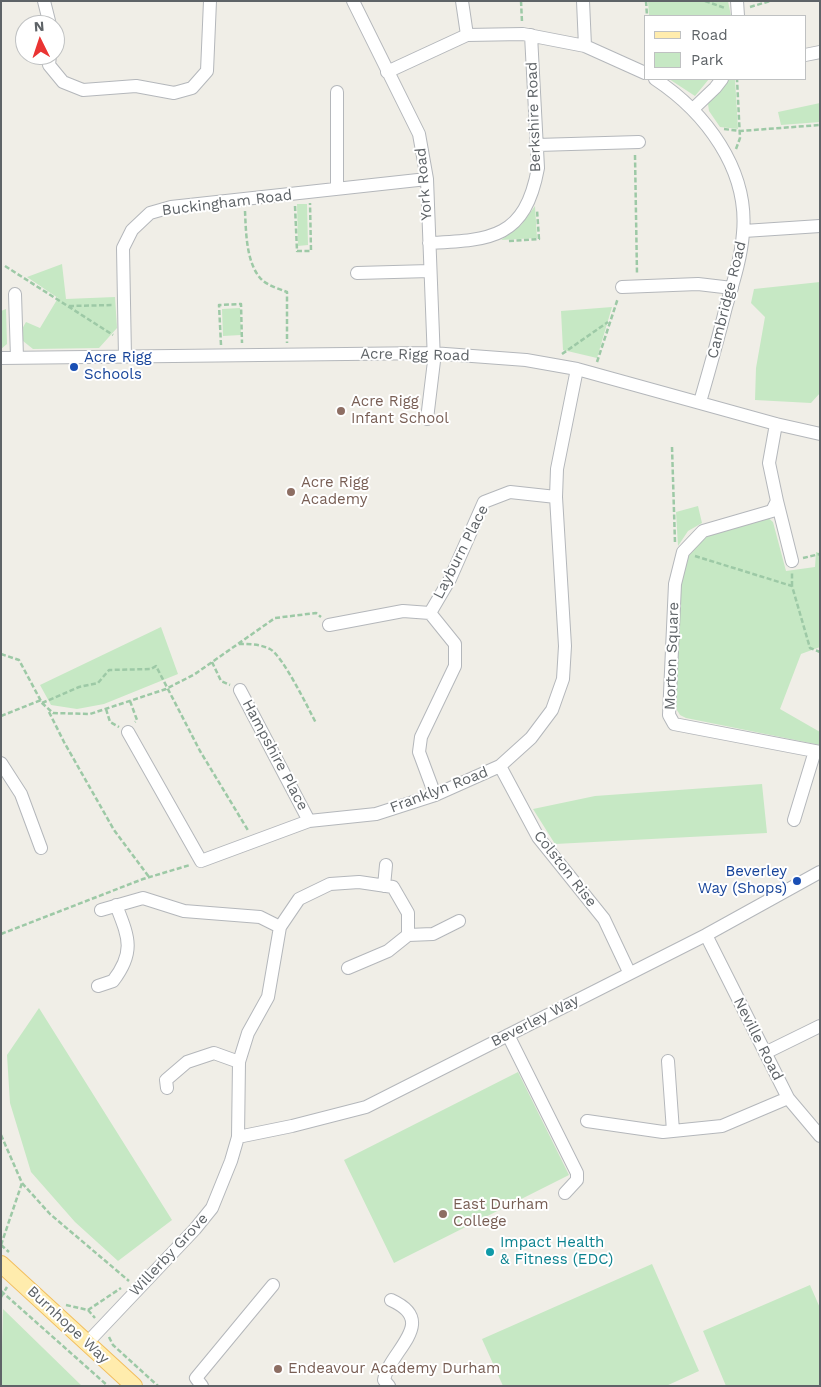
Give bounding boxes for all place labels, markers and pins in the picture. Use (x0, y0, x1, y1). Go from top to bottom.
place label: Acre Rigg Schools (84, 349, 152, 384)
marker: Acre Rigg Schools (68, 361, 80, 373)
place label: Acre Rigg Infant School (351, 393, 449, 428)
marker: Acre Rigg Infant School (335, 405, 347, 417)
place label: Acre Rigg Academy (301, 474, 369, 509)
marker: Acre Rigg Academy (285, 486, 297, 498)
place label: Beverley Way (Shops) (698, 863, 787, 898)
marker: Beverley Way (Shops) (791, 875, 803, 887)
place label: East Durham College (453, 1196, 549, 1231)
marker: East Durham College (437, 1208, 449, 1220)
place label: Impact Health & Fitness (EDC) (500, 1234, 613, 1269)
marker: Impact Health & Fitness (EDC) (484, 1246, 496, 1258)
place label: Endeavour Academy Durham (288, 1360, 500, 1378)
marker: Endeavour Academy Durham (272, 1363, 284, 1375)

